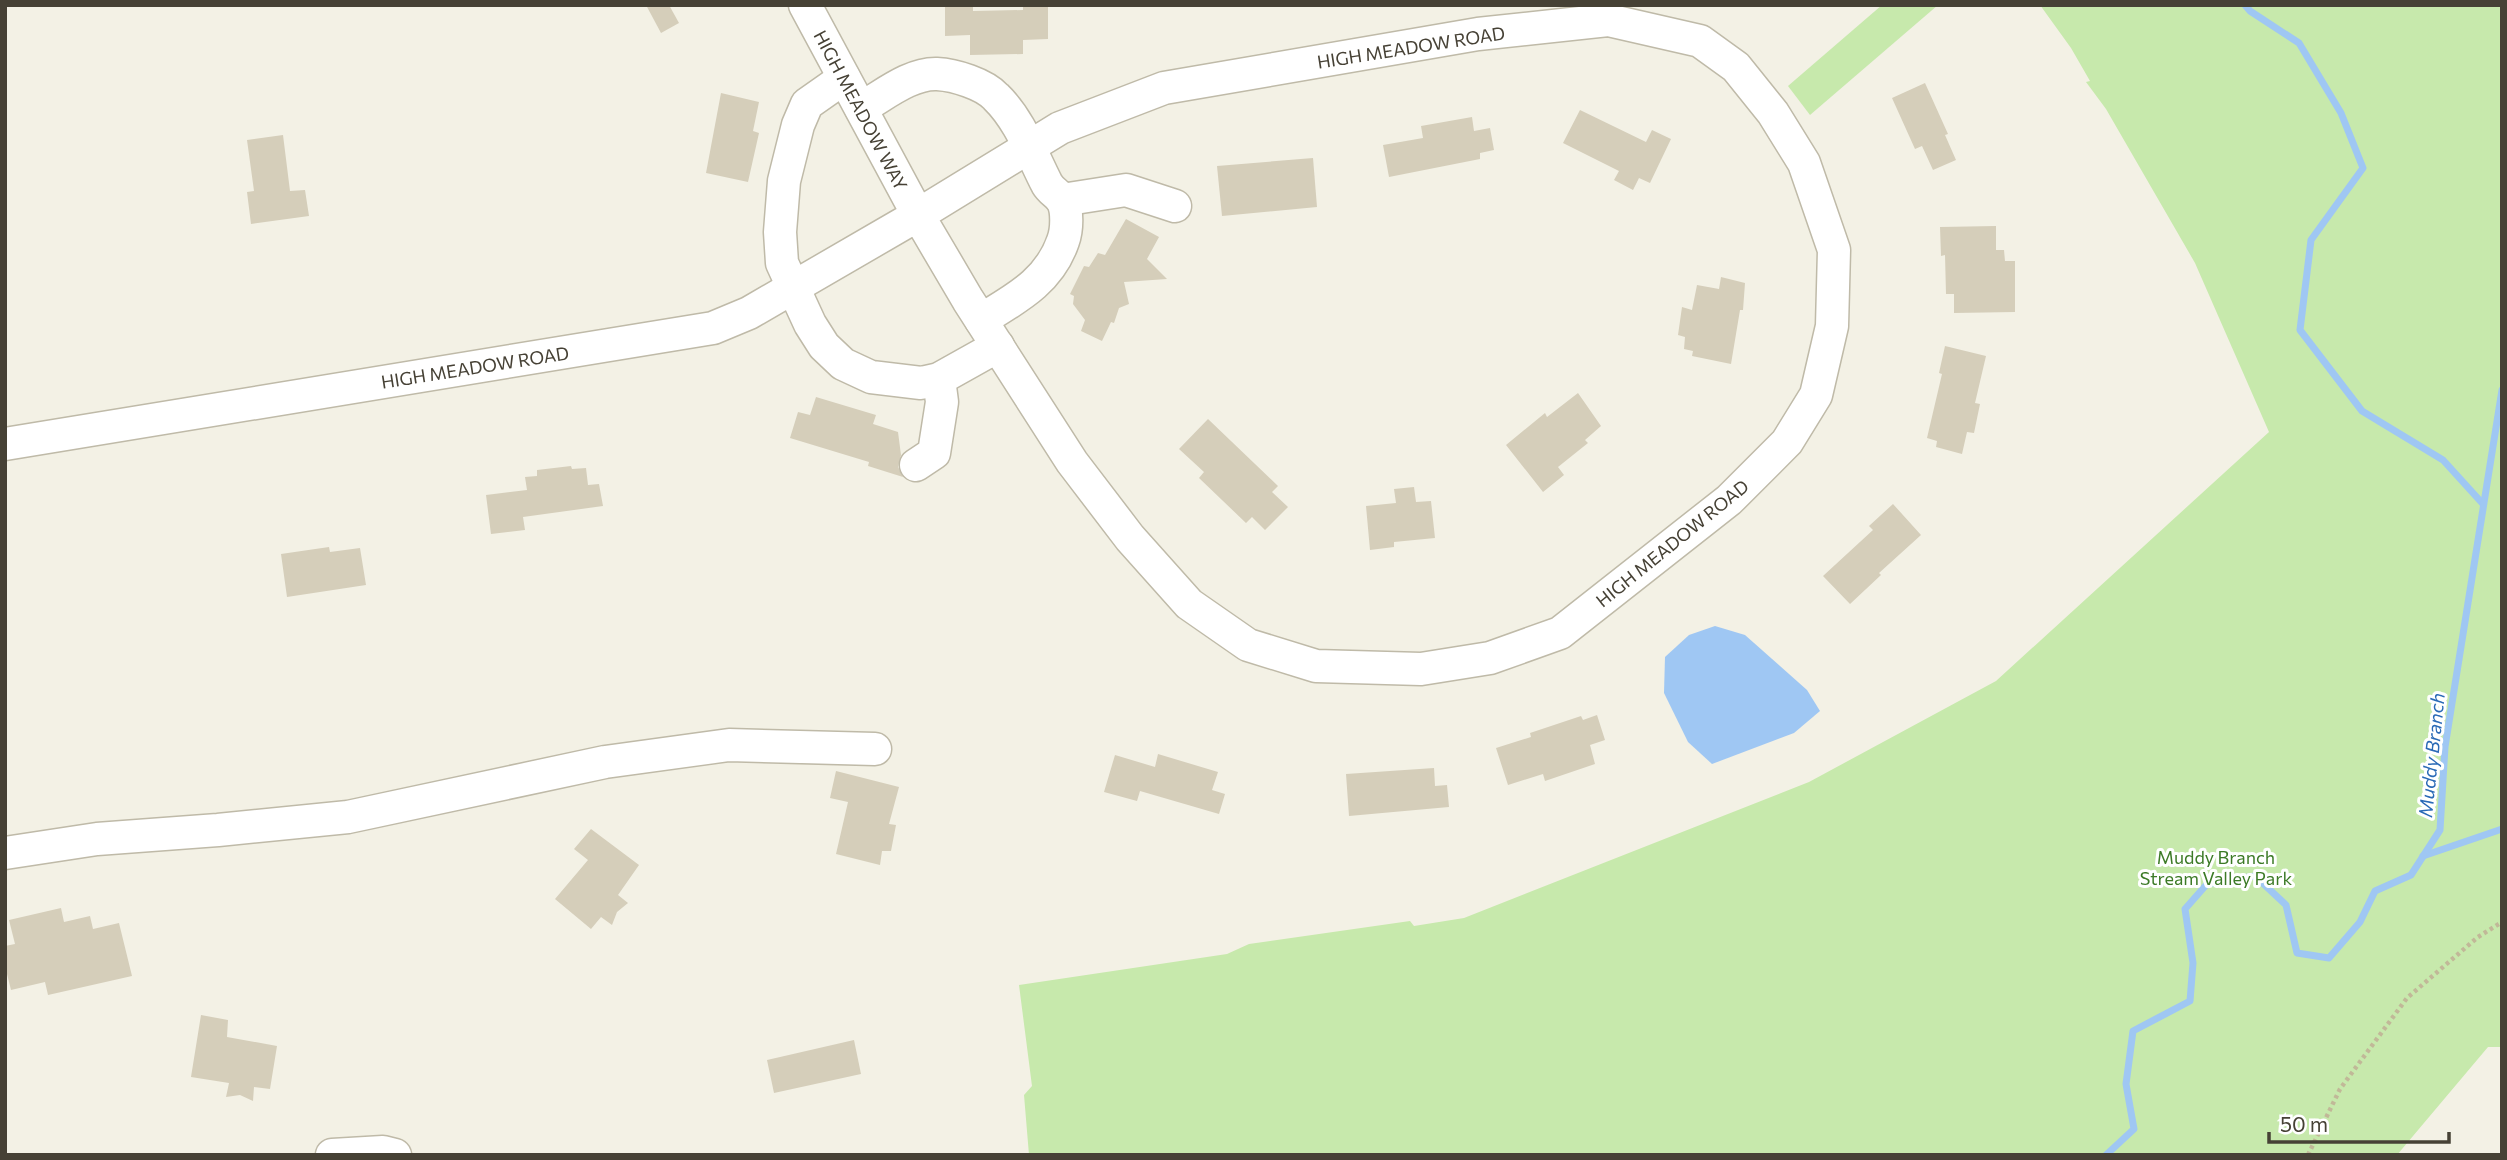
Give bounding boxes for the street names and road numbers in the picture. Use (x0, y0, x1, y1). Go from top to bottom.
street label: HIGH MEADOW ROAD (1315, 21, 1507, 73)
street label: HIGH MEADOW WAY (810, 26, 913, 194)
street label: HIGH MEADOW ROAD (379, 341, 571, 393)
street label: HIGH MEADOW ROAD (1591, 475, 1753, 611)

